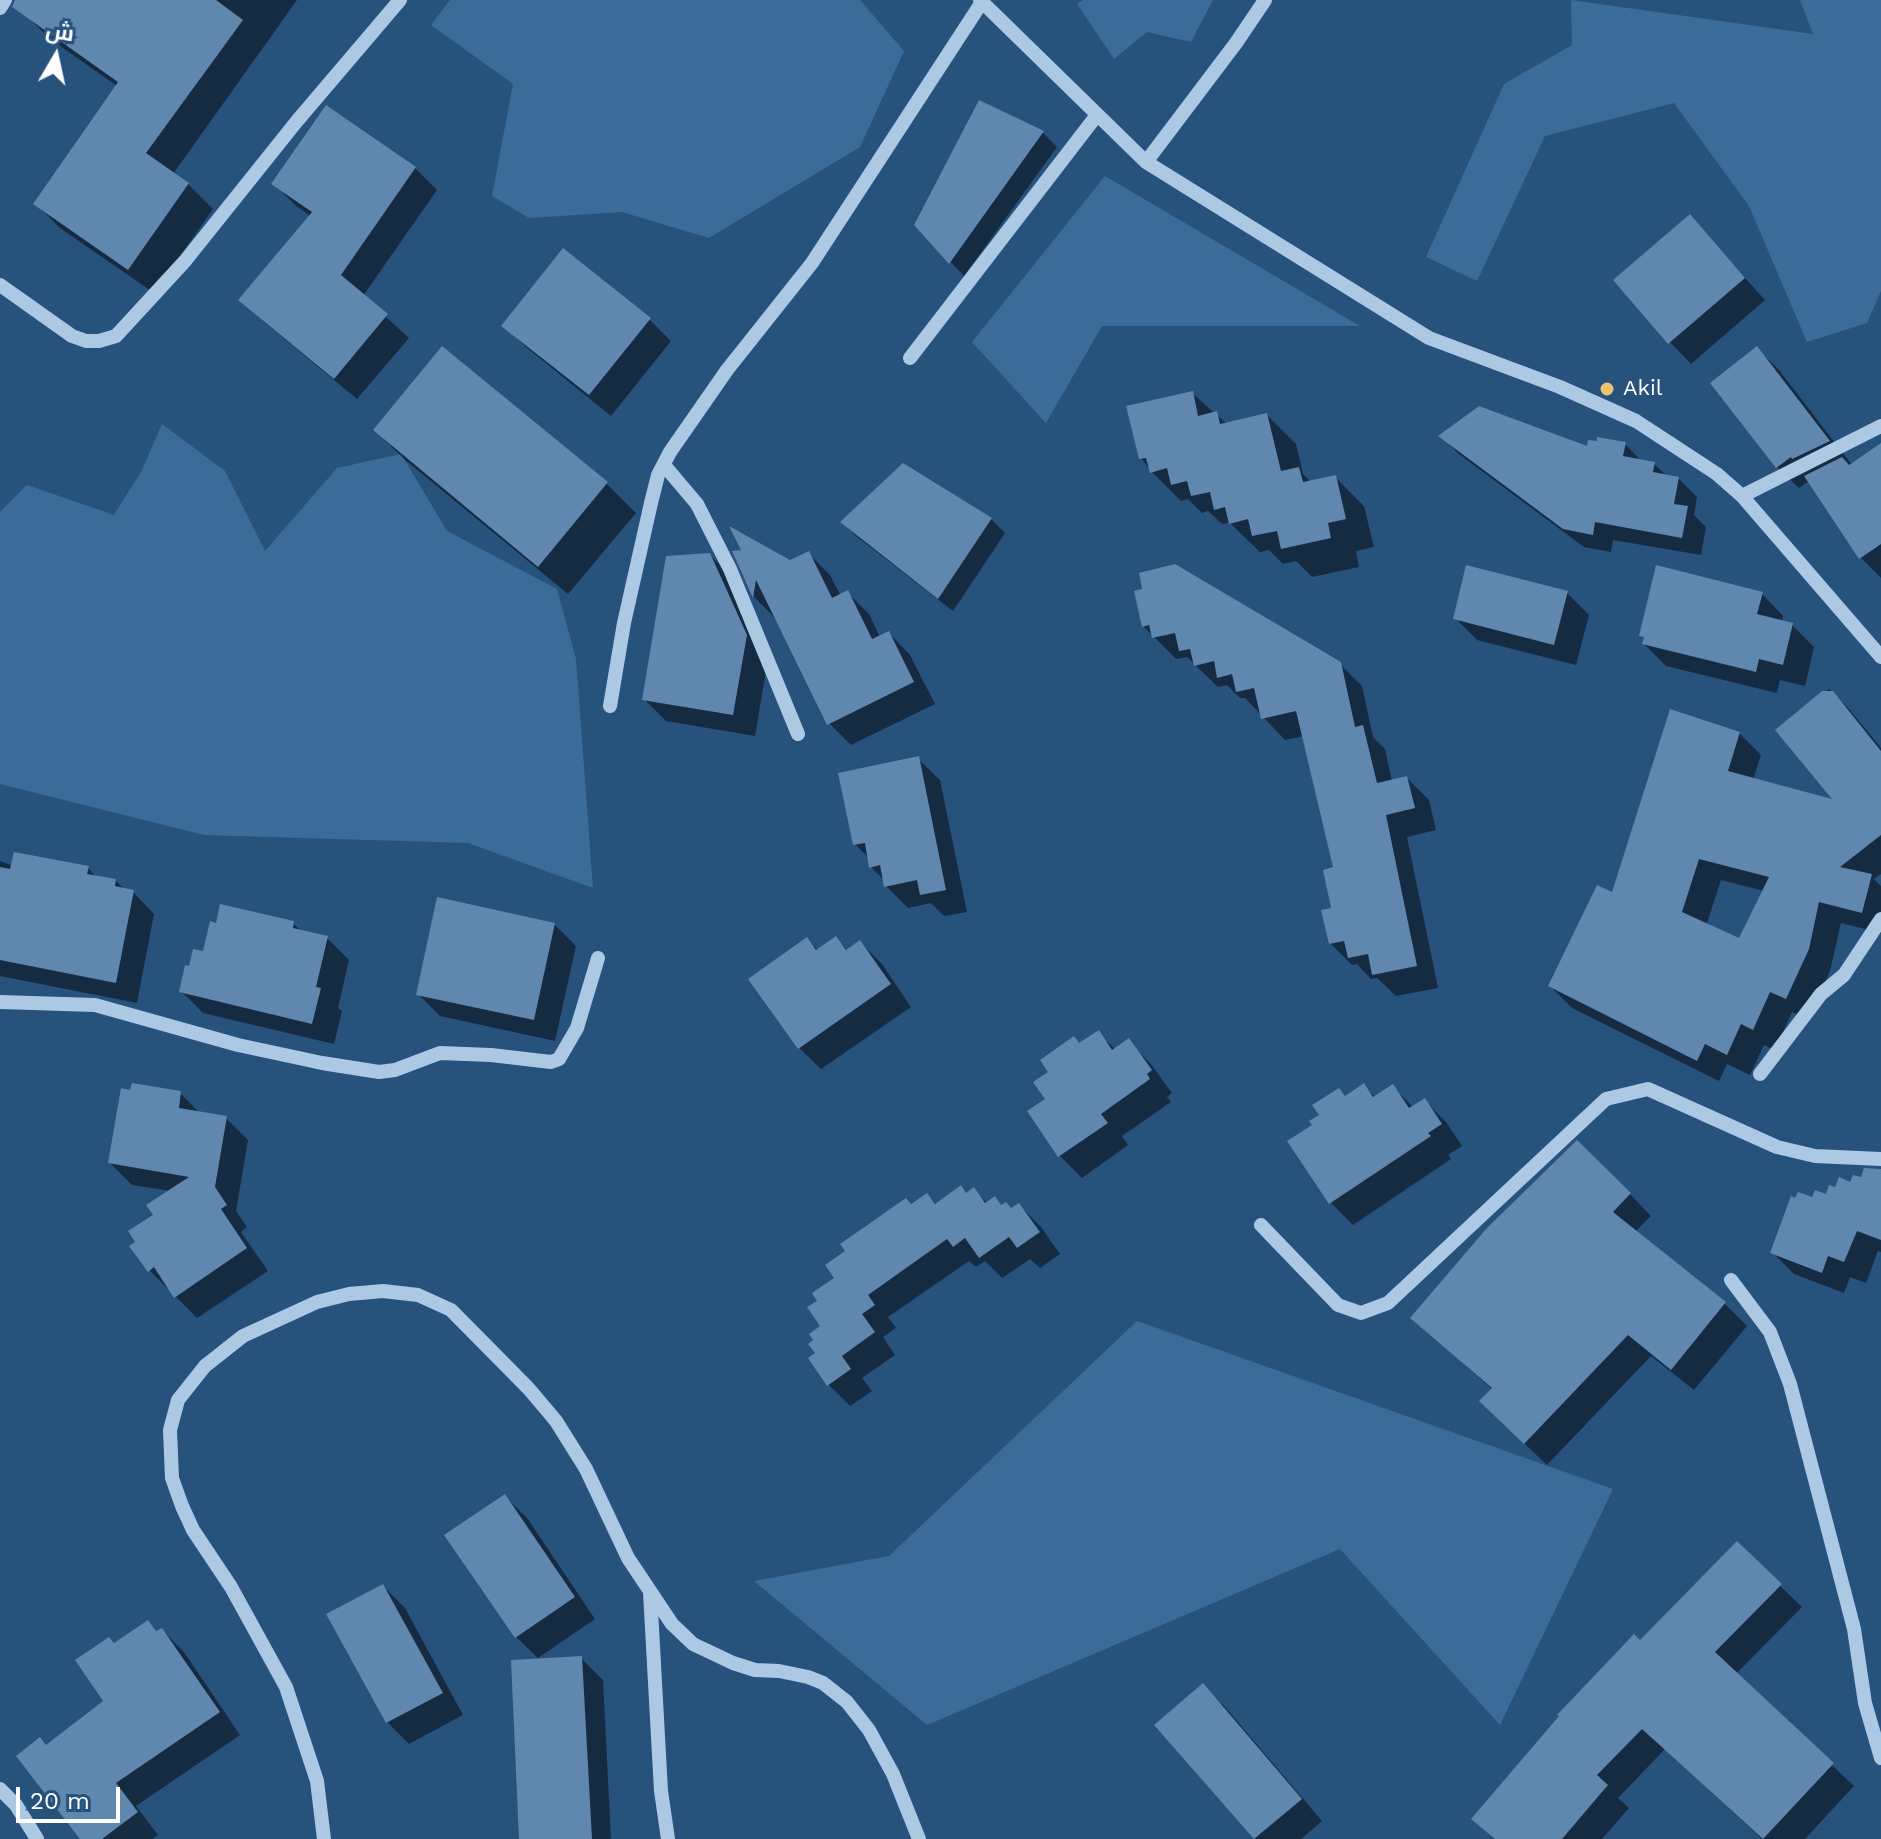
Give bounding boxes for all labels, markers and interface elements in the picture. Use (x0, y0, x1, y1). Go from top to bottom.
north arrow (16, 16, 96, 96)
text: ش (44, 17, 76, 46)
place label: Akil (1623, 376, 1663, 402)
marker: Akil (1598, 380, 1616, 398)
scale bar (20, 1771, 124, 1821)
text: 20 m (30, 1787, 90, 1815)

